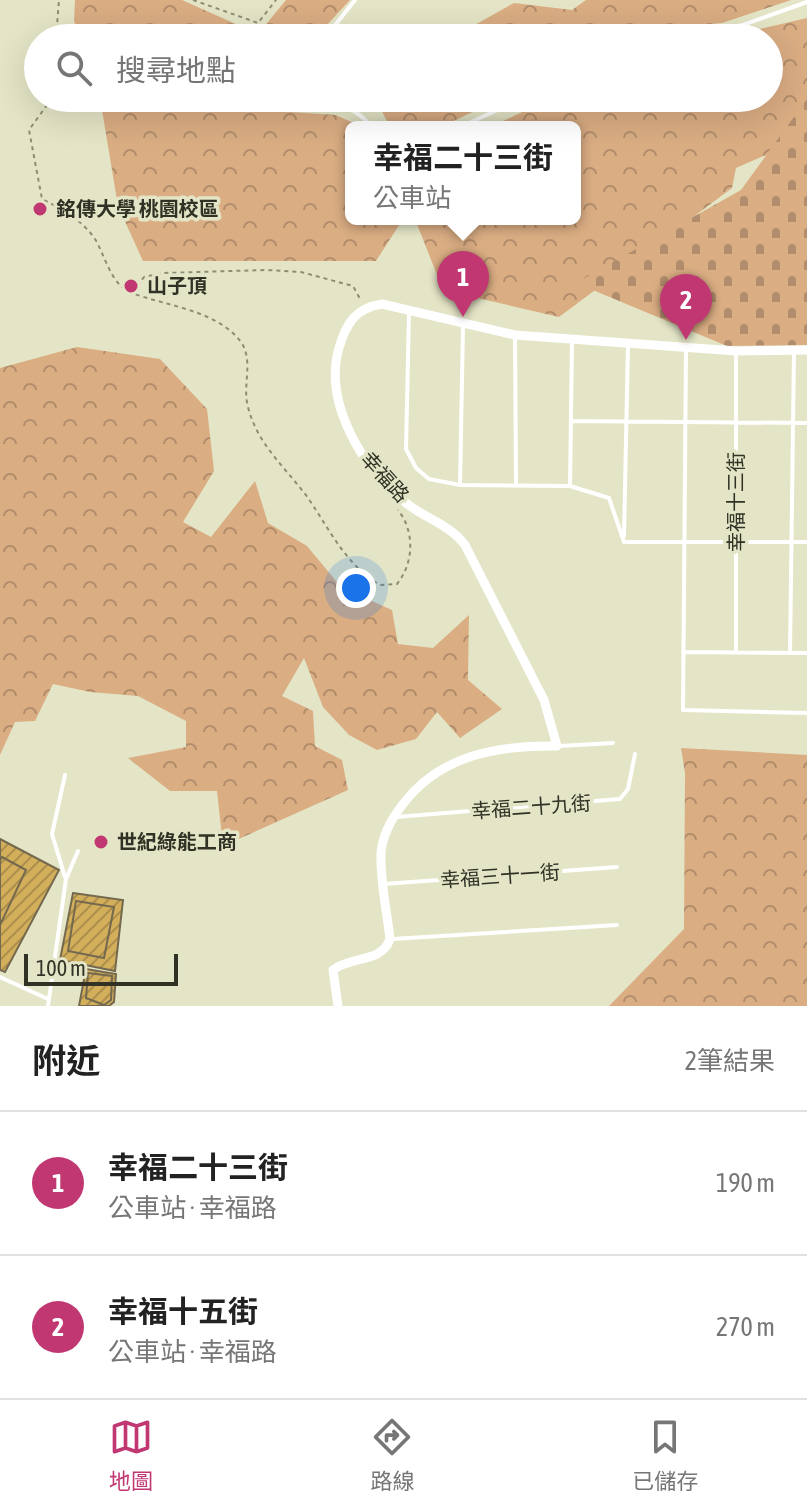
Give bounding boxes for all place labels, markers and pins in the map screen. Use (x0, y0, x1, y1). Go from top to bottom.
place label: 銘傳大學 桃園校區 (56, 197, 219, 220)
marker: 銘傳大學 桃園校區 (31, 200, 49, 218)
pin: 1 (437, 251, 489, 317)
place label: 山子頂 (147, 274, 207, 297)
pin: 2 (660, 274, 712, 340)
marker: 山子頂 (122, 277, 140, 295)
place label: 世紀綠能工商 (117, 830, 237, 853)
marker: 世紀綠能工商 (92, 833, 110, 851)

